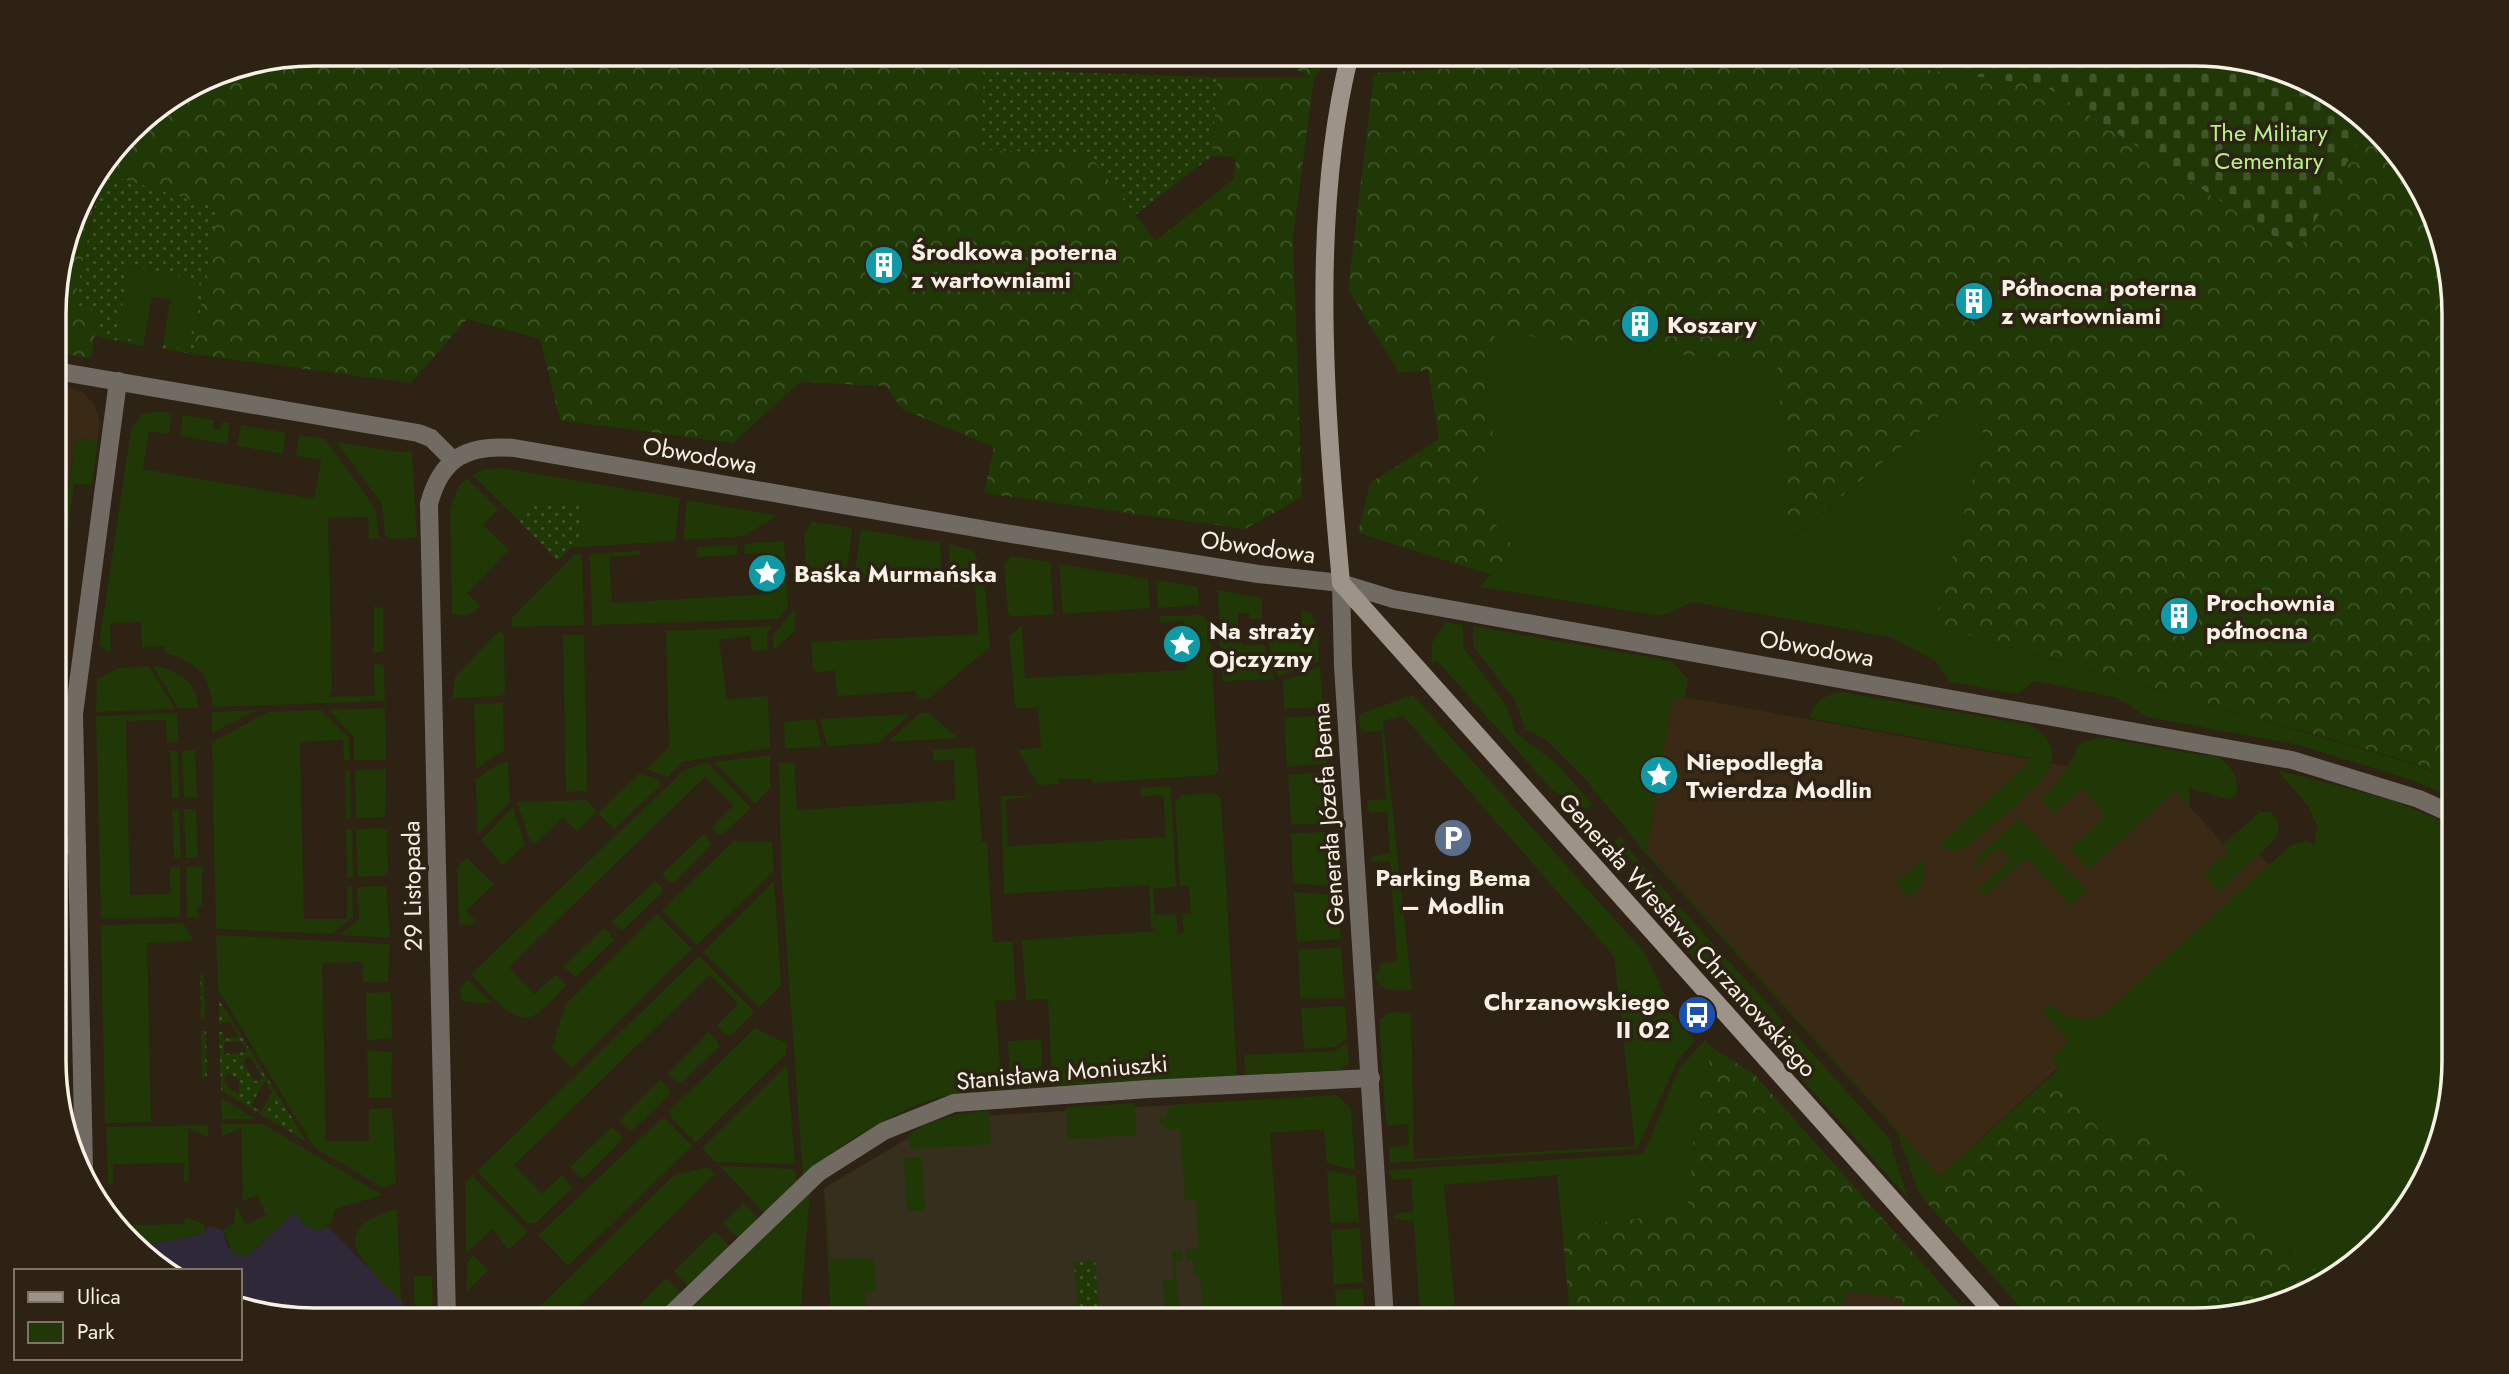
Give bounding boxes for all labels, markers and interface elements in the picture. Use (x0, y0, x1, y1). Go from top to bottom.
park label: The Military Cementary (2210, 115, 2328, 178)
place label: Środkowa poterna z wartowniami (911, 234, 1117, 297)
building icon: Środkowa poterna z wartowniami (863, 244, 905, 286)
place label: Północna poterna z wartowniami (2001, 270, 2197, 333)
building icon: Północna poterna z wartowniami (1953, 280, 1995, 322)
building icon: Koszary (1619, 303, 1661, 345)
place label: Koszary (1667, 307, 1757, 342)
street label: Obwodowa (640, 428, 760, 482)
street label: Obwodowa (1198, 522, 1318, 572)
place icon: Baśka Murmańska (746, 552, 788, 594)
place label: Baśka Murmańska (794, 556, 997, 591)
place label: Prochownia północna (2206, 585, 2335, 648)
building icon: Prochownia północna (2158, 595, 2200, 637)
place label: Na straży Ojczyzny (1209, 613, 1315, 676)
street label: Obwodowa (1757, 621, 1877, 675)
place icon: Na straży Ojczyzny (1161, 623, 1203, 665)
street label: Generała Józefa Bema (1303, 701, 1353, 927)
place label: Niepodległa Twierdza Modlin (1686, 744, 1872, 807)
place icon: Niepodległa Twierdza Modlin (1638, 754, 1680, 796)
street label: Generała Wiesława Chrzanowskiego (1551, 785, 1825, 1085)
parking icon: Parking Bema – Modlin (1432, 817, 1474, 859)
street label: 29 Listopada (393, 820, 431, 952)
place label: Parking Bema – Modlin (1375, 860, 1531, 923)
place label: Chrzanowskiego II 02 (1484, 984, 1670, 1047)
bus stop icon: Chrzanowskiego II 02 (1676, 994, 1718, 1036)
street label: Stanisława Moniuszki (955, 1045, 1169, 1099)
legend (14, 1269, 242, 1360)
text: Ulica (77, 1282, 121, 1312)
text: Park (77, 1317, 115, 1347)

